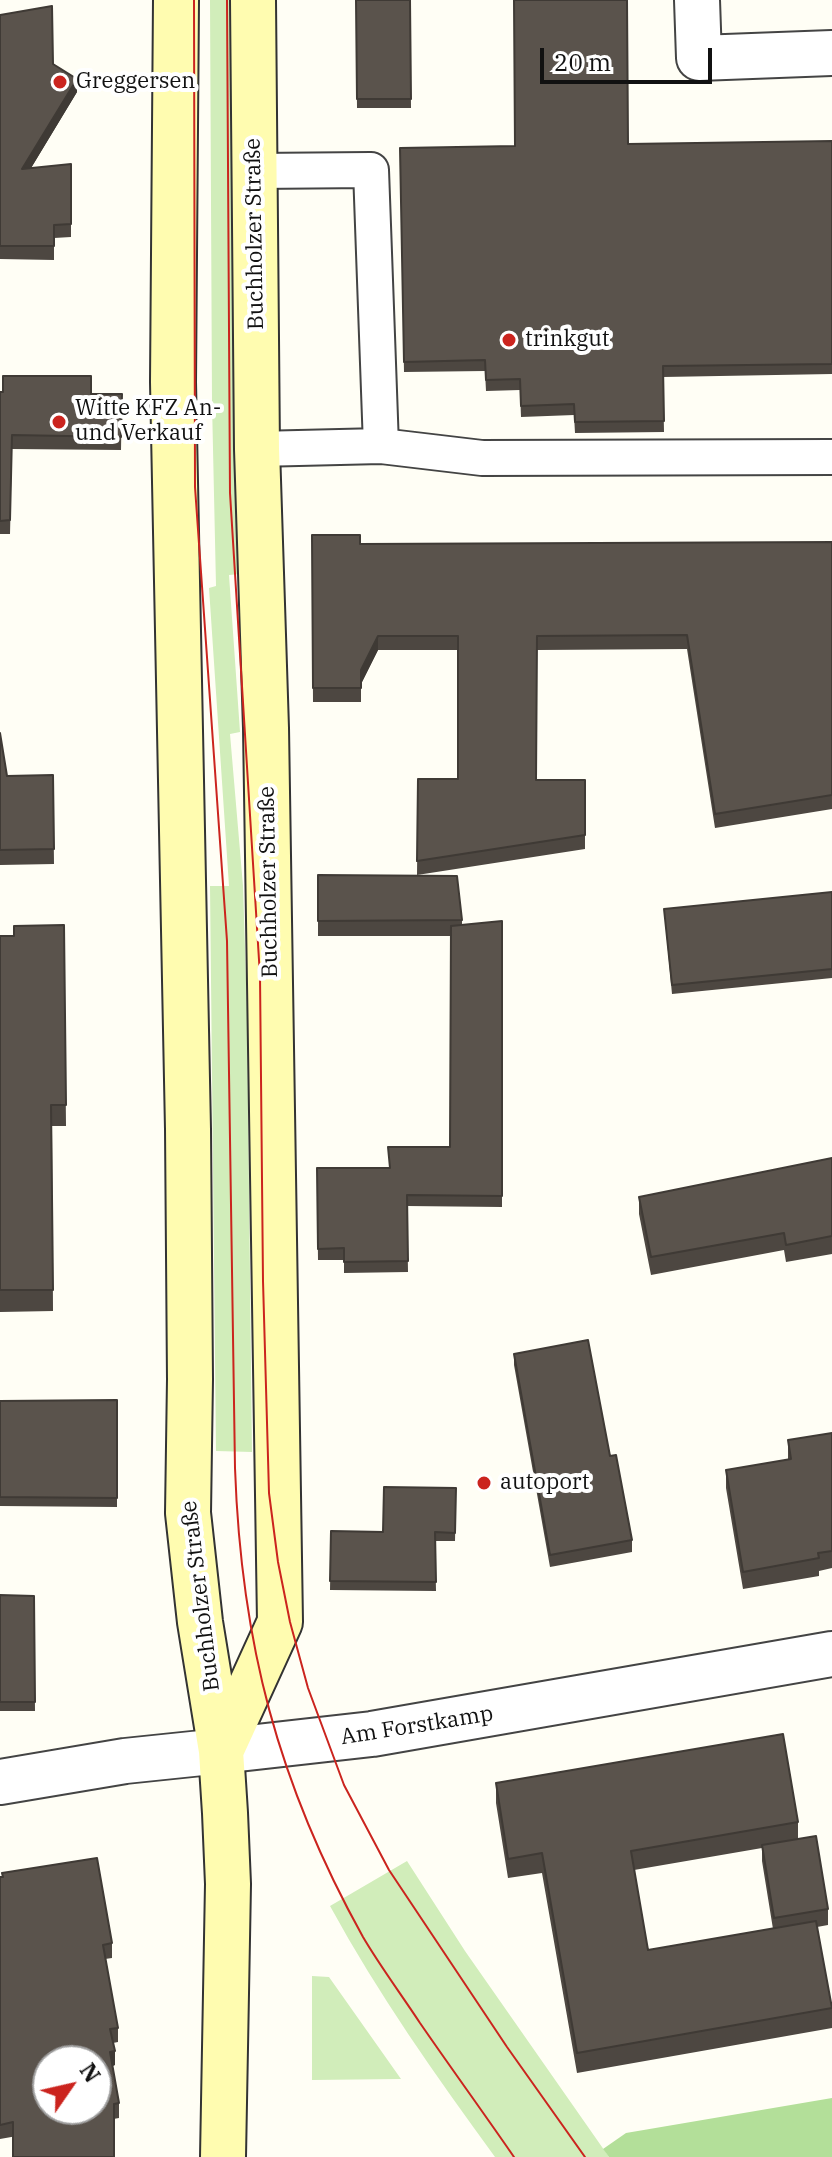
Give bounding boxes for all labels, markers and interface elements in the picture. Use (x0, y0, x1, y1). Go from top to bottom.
scale bar (544, 32, 716, 82)
text: 20 m (554, 46, 611, 78)
place label: Greggersen (76, 69, 195, 95)
marker: Greggersen (51, 73, 69, 91)
street label: Buchholzer Straße (240, 138, 270, 330)
place label: trinkgut (525, 327, 610, 353)
marker: trinkgut (500, 331, 518, 349)
place label: Witte KFZ An- und Verkauf (75, 396, 221, 448)
marker: Witte KFZ An- und Verkauf (50, 413, 68, 431)
street label: Buchholzer Straße (254, 786, 284, 978)
place label: autoport (500, 1470, 590, 1496)
marker: autoport (475, 1474, 493, 1492)
street label: Buchholzer Straße (176, 1499, 226, 1693)
street label: Am Forstkamp (339, 1701, 495, 1751)
north arrow (32, 2045, 112, 2125)
text: N (74, 2057, 108, 2088)

